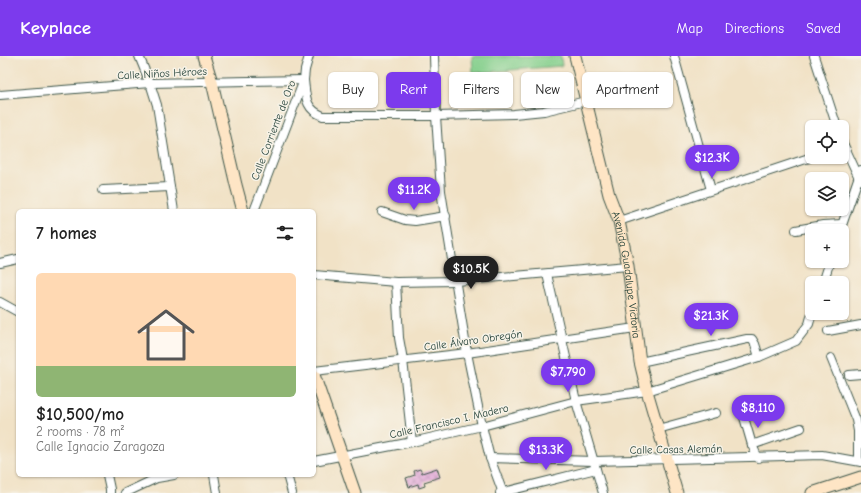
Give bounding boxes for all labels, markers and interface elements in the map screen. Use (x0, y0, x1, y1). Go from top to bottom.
text: Keyplace (20, 17, 91, 39)
text: Map (676, 20, 703, 37)
text: Directions (725, 20, 784, 37)
text: Saved (806, 20, 841, 37)
street label: Calle Niños Héroes (117, 65, 208, 82)
chip: Buy (328, 72, 378, 108)
chip: Rent (386, 72, 441, 108)
chip: Filters (449, 72, 513, 108)
chip: New (521, 72, 574, 108)
chip: Apartment (582, 72, 673, 108)
street label: Calle Corriente de Oro (248, 78, 299, 182)
map controls (805, 120, 849, 320)
button: locate (805, 120, 849, 164)
pin: $12.3K (679, 145, 745, 179)
text: $12.3K (694, 150, 730, 165)
button: layers (805, 172, 849, 216)
pin: $11.2K (381, 177, 447, 211)
text: $11.2K (397, 182, 431, 197)
street label: Avenida Guadalupe Victoria (609, 209, 643, 339)
icon: filters (274, 222, 296, 244)
text: 7 homes (36, 224, 97, 243)
button: + (805, 224, 849, 268)
pin: $10.5K (438, 256, 504, 290)
text: $10.5K (453, 261, 489, 276)
button: − (805, 276, 849, 320)
icon: home (130, 299, 202, 371)
pin: $21.3K (678, 303, 744, 337)
text: $21.3K (693, 308, 729, 323)
street label: Calle Álvaro Obregón (423, 326, 523, 354)
pin: $7,790 (535, 359, 601, 393)
text: $7,790 (550, 364, 586, 379)
pin: $8,110 (725, 395, 791, 429)
text: $8,110 (741, 400, 775, 415)
street label: Calle Francisco I. Madero (388, 401, 510, 442)
text: $10,500/mo (36, 405, 124, 424)
text: 2 rooms · 78 m² (36, 424, 124, 439)
pin: $13.3K (513, 437, 579, 471)
text: Calle Ignacio Zaragoza (36, 439, 165, 454)
text: $13.3K (528, 442, 564, 457)
street label: Calle Casas Alemán (630, 442, 722, 457)

